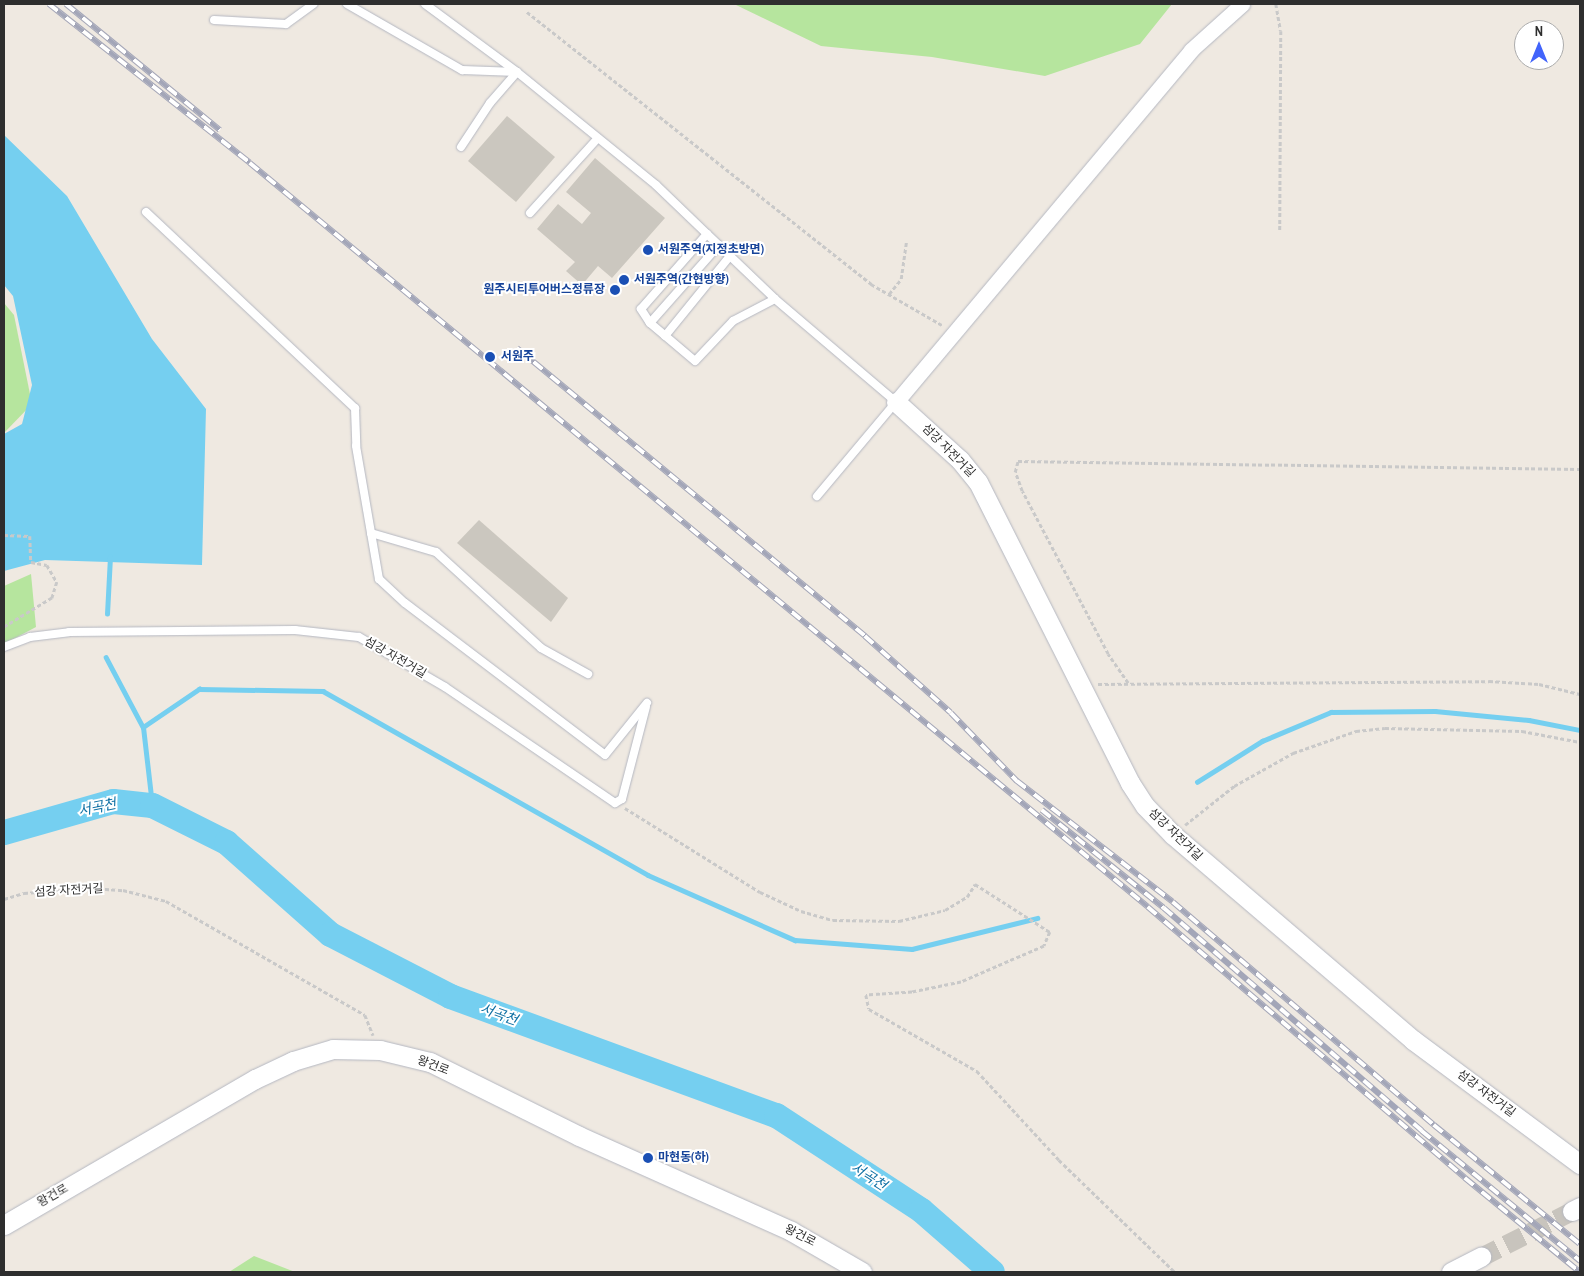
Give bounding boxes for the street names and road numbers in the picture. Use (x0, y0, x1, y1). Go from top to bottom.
street label: 섬강 자전거길 (919, 422, 977, 480)
street label: 섬강 자전거길 (362, 635, 428, 681)
street label: 섬강 자전거길 (1145, 806, 1205, 864)
street label: 섬강 자전거길 (34, 882, 104, 900)
street label: 왕건로 (415, 1053, 451, 1079)
street label: 섬강 자전거길 (1454, 1067, 1518, 1121)
street label: 왕건로 (35, 1181, 71, 1211)
street label: 왕건로 (782, 1222, 818, 1250)

